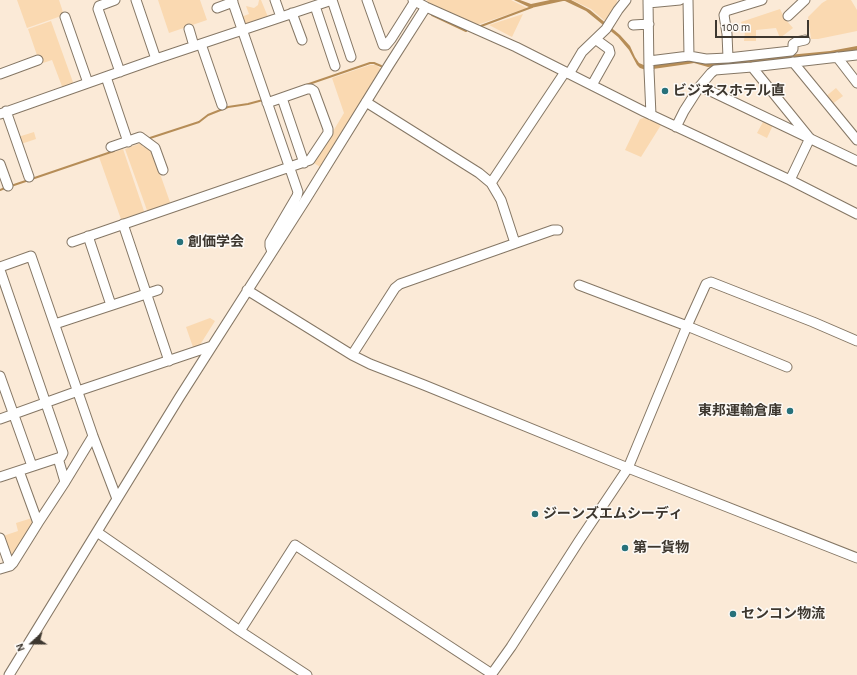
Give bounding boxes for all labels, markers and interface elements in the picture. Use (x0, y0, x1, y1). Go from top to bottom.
scale bar (717, 12, 811, 38)
text: 100 m (722, 21, 750, 33)
place label: ビジネスホテル直 (673, 83, 785, 99)
marker: ビジネスホテル直 (660, 86, 670, 96)
place label: 創価学会 (188, 234, 244, 250)
marker: 創価学会 (175, 237, 185, 247)
place label: 東邦運輸倉庫 (698, 403, 782, 419)
marker: 東邦運輸倉庫 (785, 406, 795, 416)
place label: ジーンズエムシーディ (543, 506, 683, 522)
marker: ジーンズエムシーディ (530, 509, 540, 519)
place label: 第一貨物 (633, 540, 689, 556)
marker: 第一貨物 (620, 543, 630, 553)
place label: センコン物流 (741, 606, 825, 622)
marker: センコン物流 (728, 609, 738, 619)
north arrow (12, 623, 52, 663)
text: N (14, 642, 27, 653)

